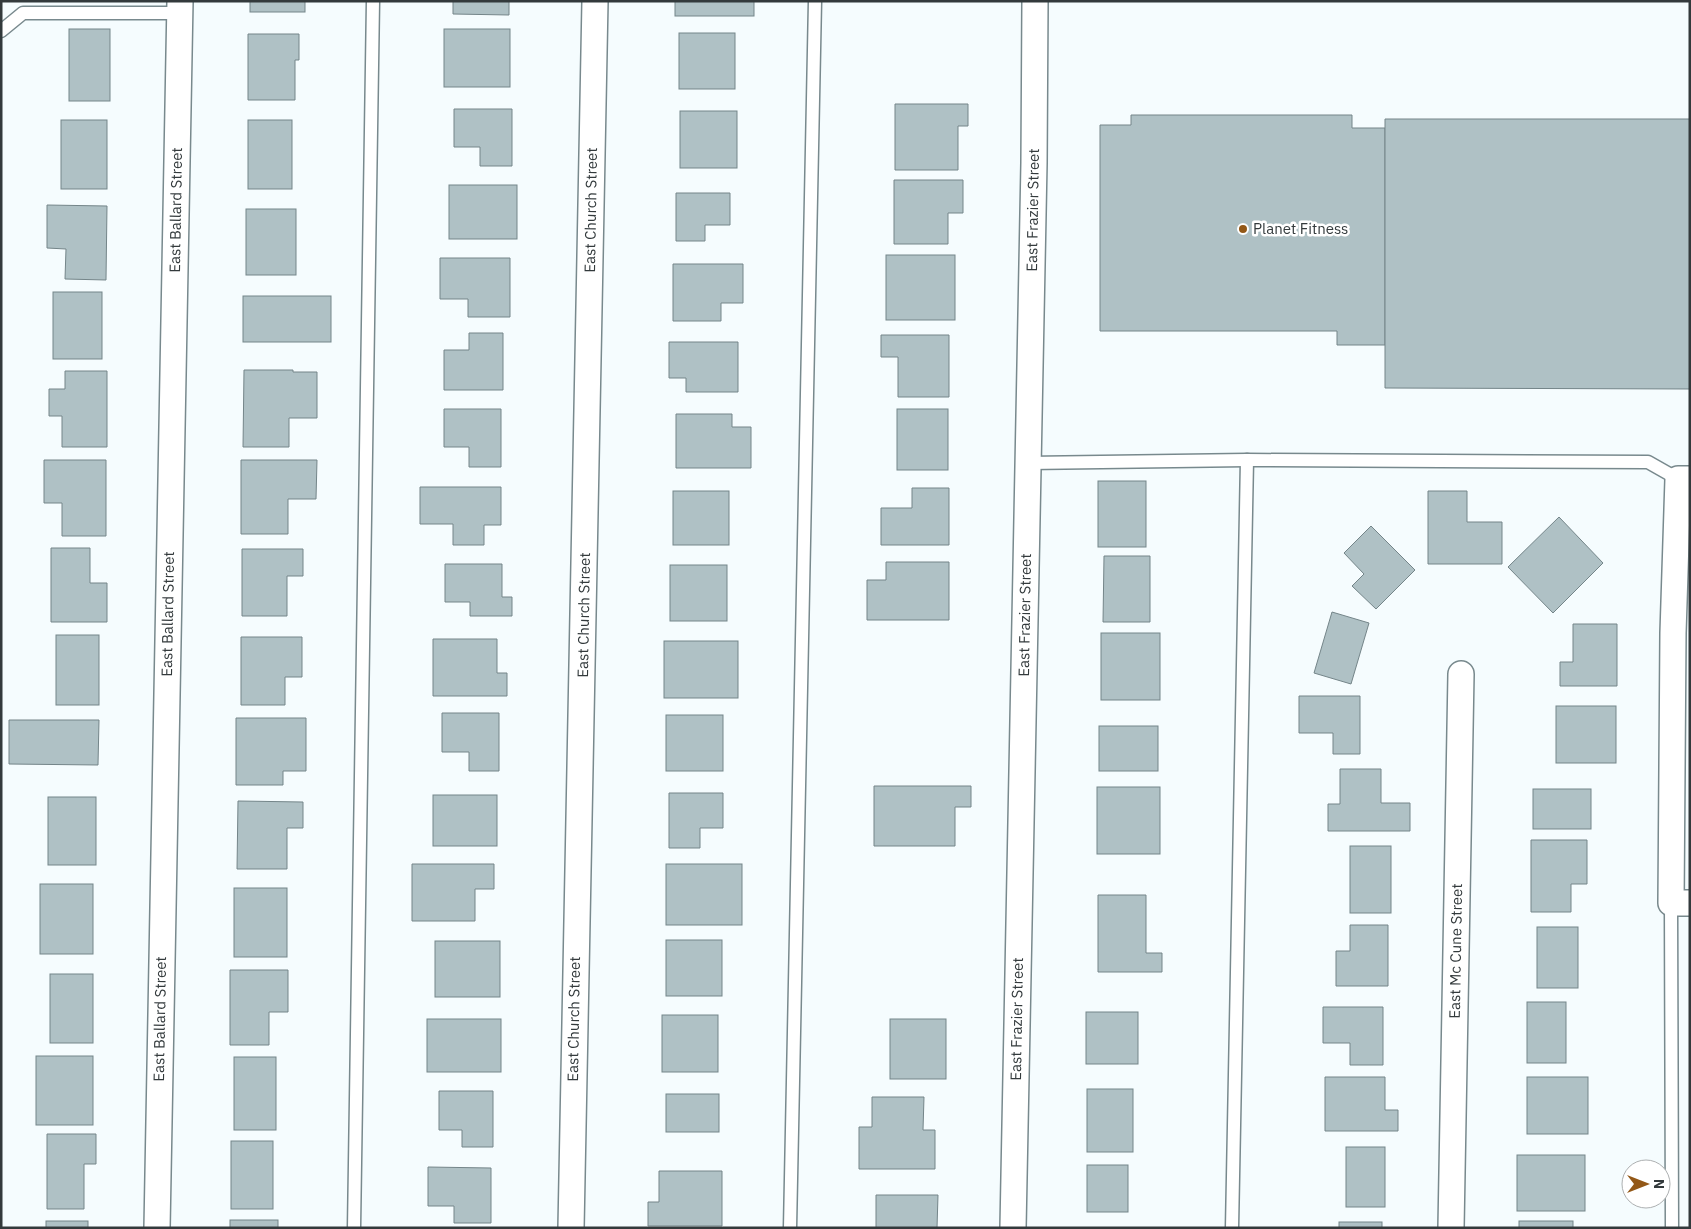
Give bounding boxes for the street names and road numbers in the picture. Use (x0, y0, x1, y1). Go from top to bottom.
street label: East Ballard Street (165, 147, 186, 273)
street label: East Church Street (580, 147, 601, 273)
street label: East Frazier Street (1022, 148, 1043, 272)
street label: East Ballard Street (157, 551, 178, 677)
street label: East Church Street (573, 552, 594, 678)
street label: East Frazier Street (1014, 553, 1035, 677)
street label: East Mc Cune Street (1445, 883, 1466, 1019)
street label: East Ballard Street (149, 956, 170, 1082)
street label: East Church Street (563, 956, 584, 1082)
street label: East Frazier Street (1006, 957, 1027, 1081)

